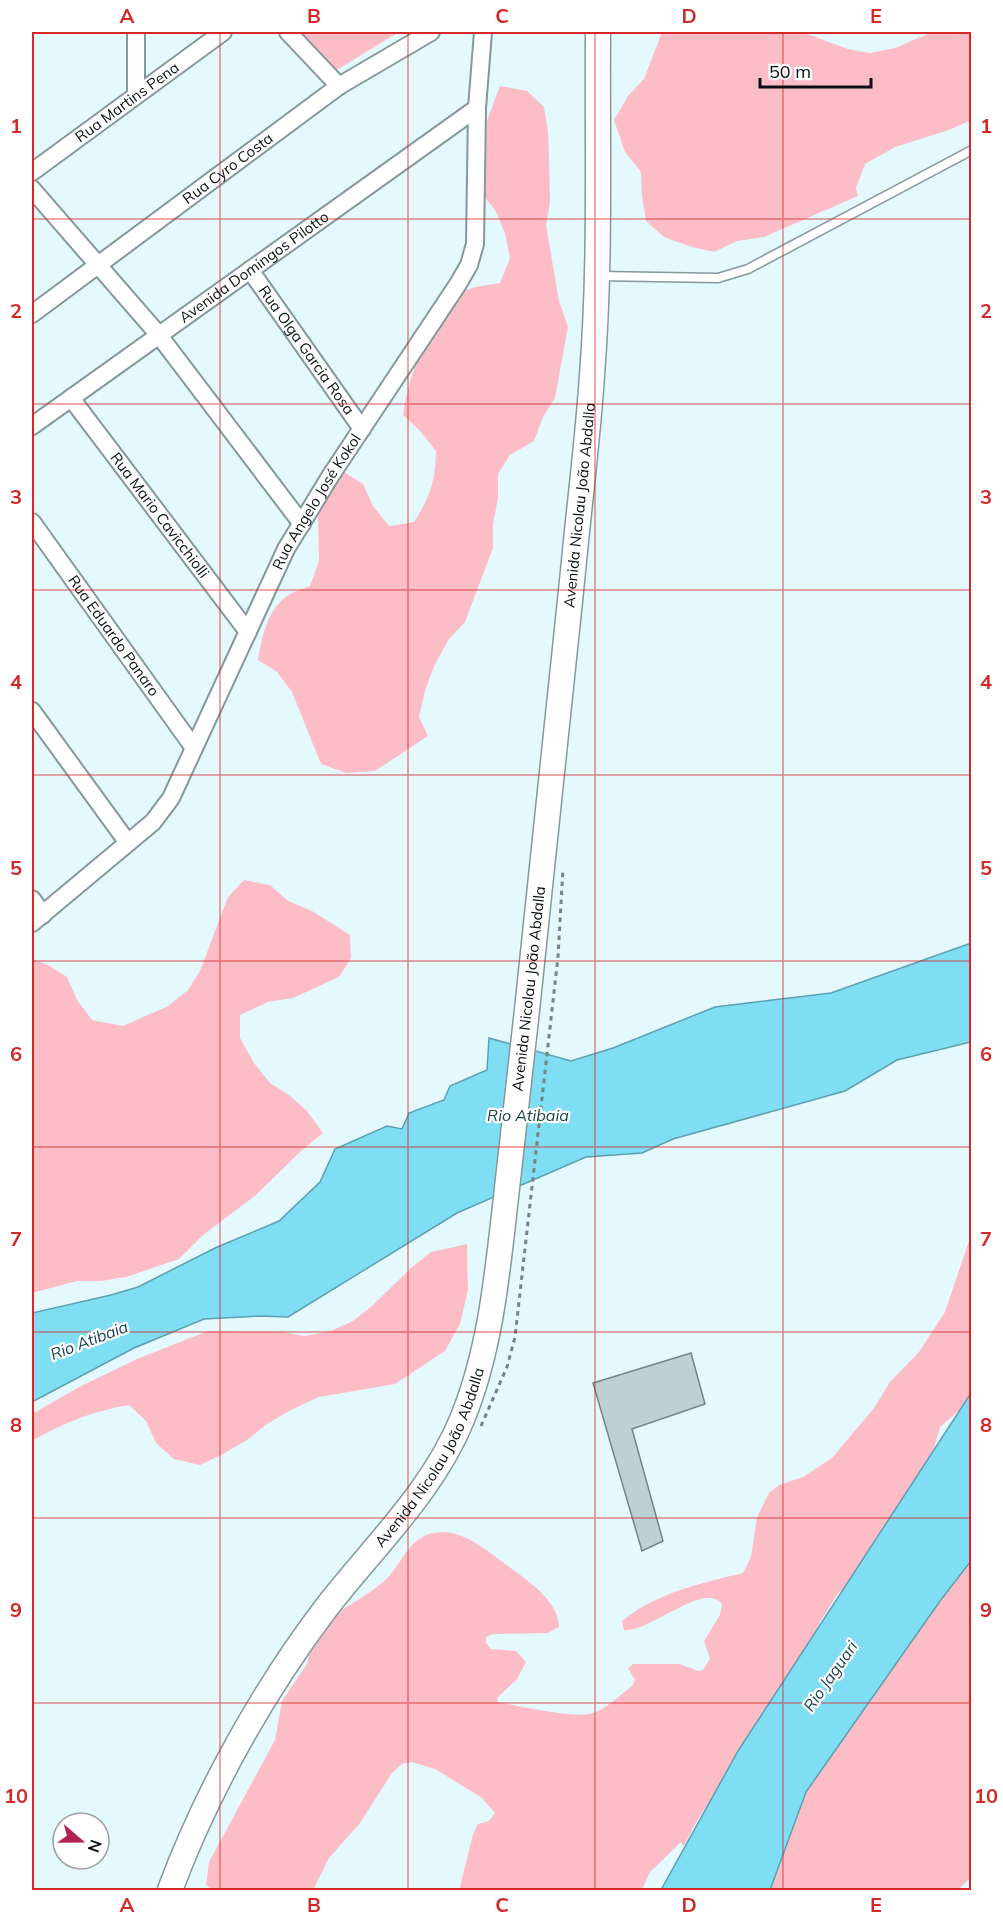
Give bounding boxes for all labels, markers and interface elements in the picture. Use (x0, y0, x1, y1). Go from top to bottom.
text: A (120, 3, 135, 28)
text: B (307, 3, 321, 28)
text: C (495, 3, 509, 28)
text: D (681, 3, 697, 28)
text: E (870, 3, 882, 28)
scale bar (760, 51, 871, 89)
street label: Rua Martins Pena (71, 57, 183, 146)
text: 50 m (769, 60, 811, 83)
text: 1 (10, 113, 22, 138)
text: 1 (980, 113, 992, 138)
street label: Rua Cyro Costa (179, 128, 276, 208)
street label: Avenida Domingos Pilotto (175, 207, 332, 327)
street label: Rua Olga Garcia Rosa (255, 282, 359, 418)
text: 2 (10, 298, 22, 323)
text: 2 (980, 298, 992, 323)
street label: Avenida Nicolau João Abdalla (559, 402, 599, 609)
street label: Rua Angelo José Kokol (268, 430, 365, 573)
street label: Rua Mario Cavicchiolli (107, 448, 214, 581)
text: 3 (10, 484, 22, 509)
text: 3 (980, 484, 992, 509)
street label: Rua Eduardo Panaro (64, 571, 164, 700)
text: 4 (10, 669, 22, 694)
text: 4 (980, 669, 992, 694)
text: 5 (10, 855, 22, 880)
text: 5 (980, 855, 992, 880)
street label: Avenida Nicolau João Abdalla (508, 885, 549, 1092)
text: 6 (10, 1041, 22, 1066)
text: 6 (980, 1041, 992, 1066)
water label: Rio Atibaia (487, 1105, 569, 1125)
text: 7 (10, 1226, 22, 1251)
text: 7 (980, 1226, 992, 1251)
water label: Rio Atibaia (47, 1316, 131, 1364)
street label: Avenida Nicolau João Abdalla (370, 1365, 488, 1551)
text: 8 (10, 1412, 22, 1437)
text: 8 (980, 1412, 992, 1437)
text: 9 (10, 1597, 22, 1622)
text: 9 (980, 1597, 992, 1622)
water label: Rio Jaguari (799, 1637, 862, 1715)
text: 10 (4, 1783, 28, 1808)
text: 10 (974, 1783, 998, 1808)
north arrow (51, 1811, 111, 1871)
text: N (84, 1837, 107, 1855)
text: A (120, 1892, 135, 1917)
text: B (307, 1892, 321, 1917)
text: C (495, 1892, 509, 1917)
text: D (681, 1892, 697, 1917)
text: E (870, 1892, 882, 1917)

